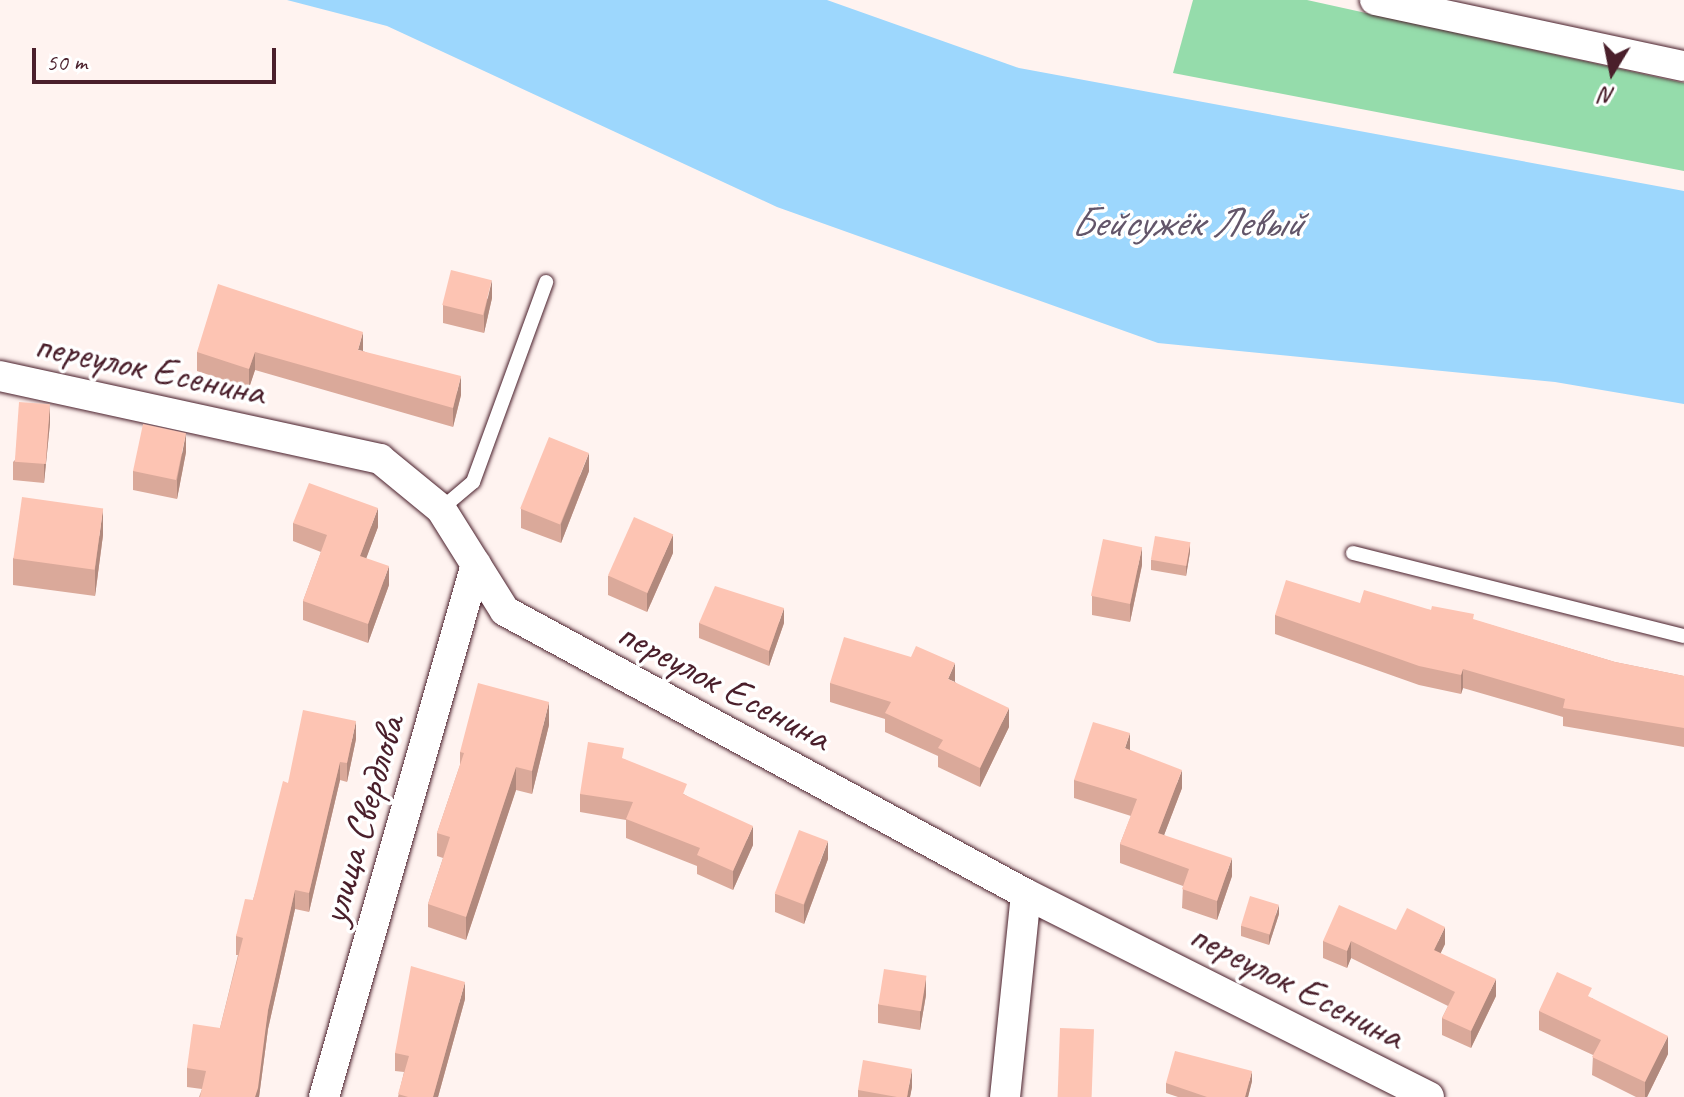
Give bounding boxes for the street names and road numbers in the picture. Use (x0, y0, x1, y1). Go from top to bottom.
street label: переулок Есенина (29, 320, 271, 416)
street label: переулок Есенина (608, 608, 840, 762)
street label: улица Свердлова (309, 711, 415, 929)
street label: переулок Есенина (1181, 910, 1413, 1060)

